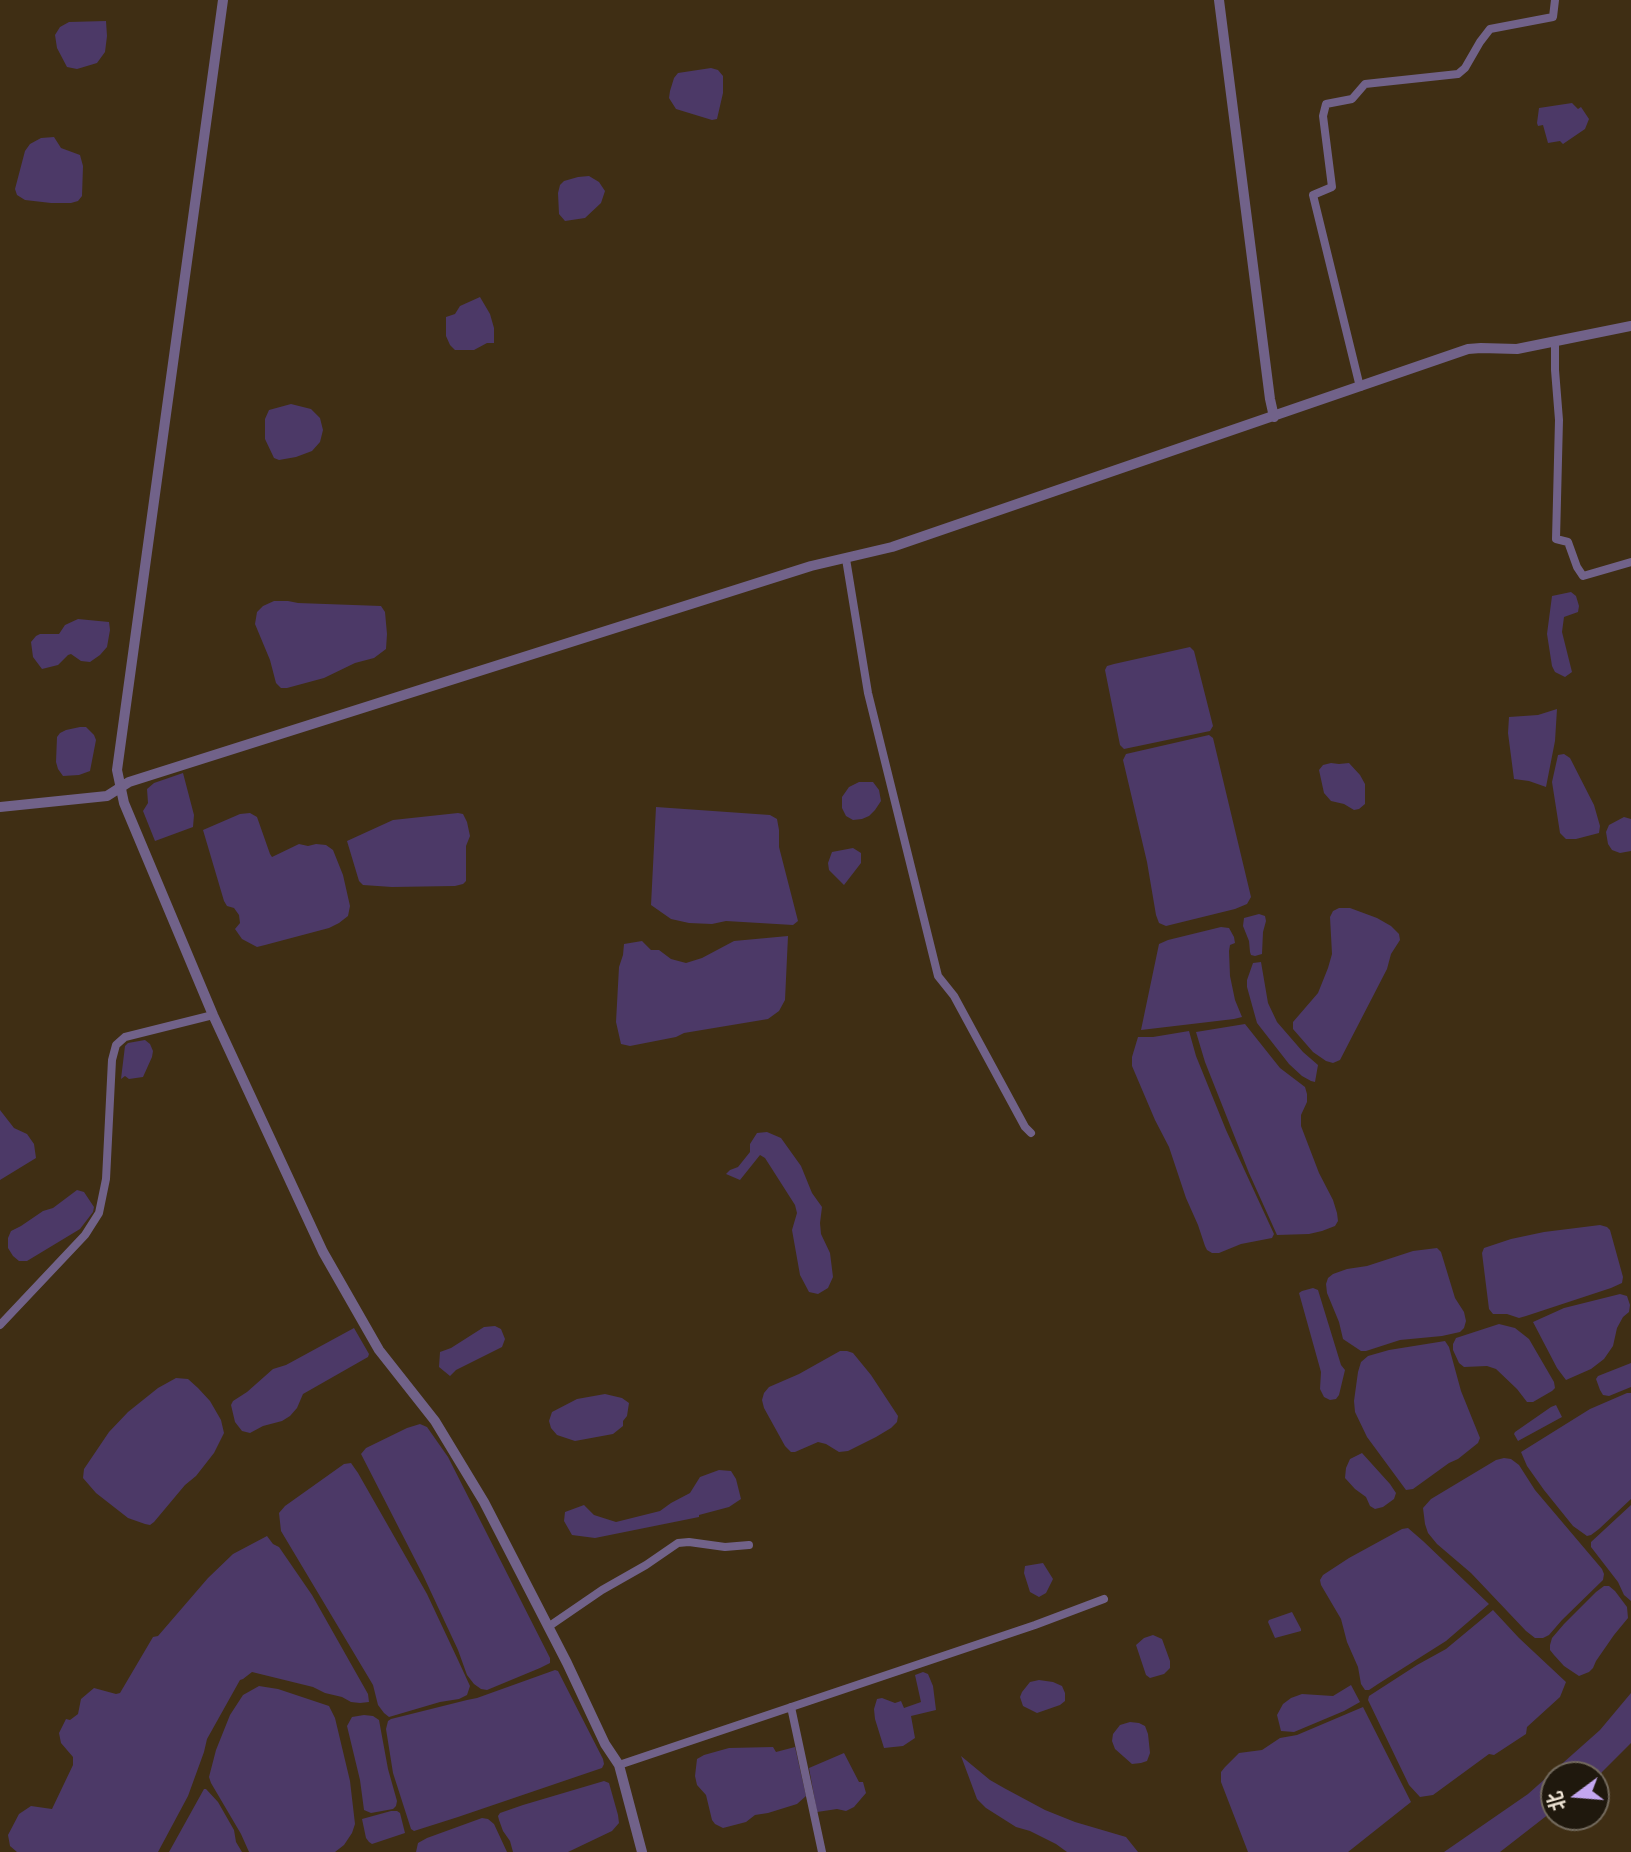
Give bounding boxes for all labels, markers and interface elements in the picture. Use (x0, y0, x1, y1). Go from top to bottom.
north arrow (1540, 1761, 1610, 1831)
text: 北 (1543, 1789, 1570, 1814)

